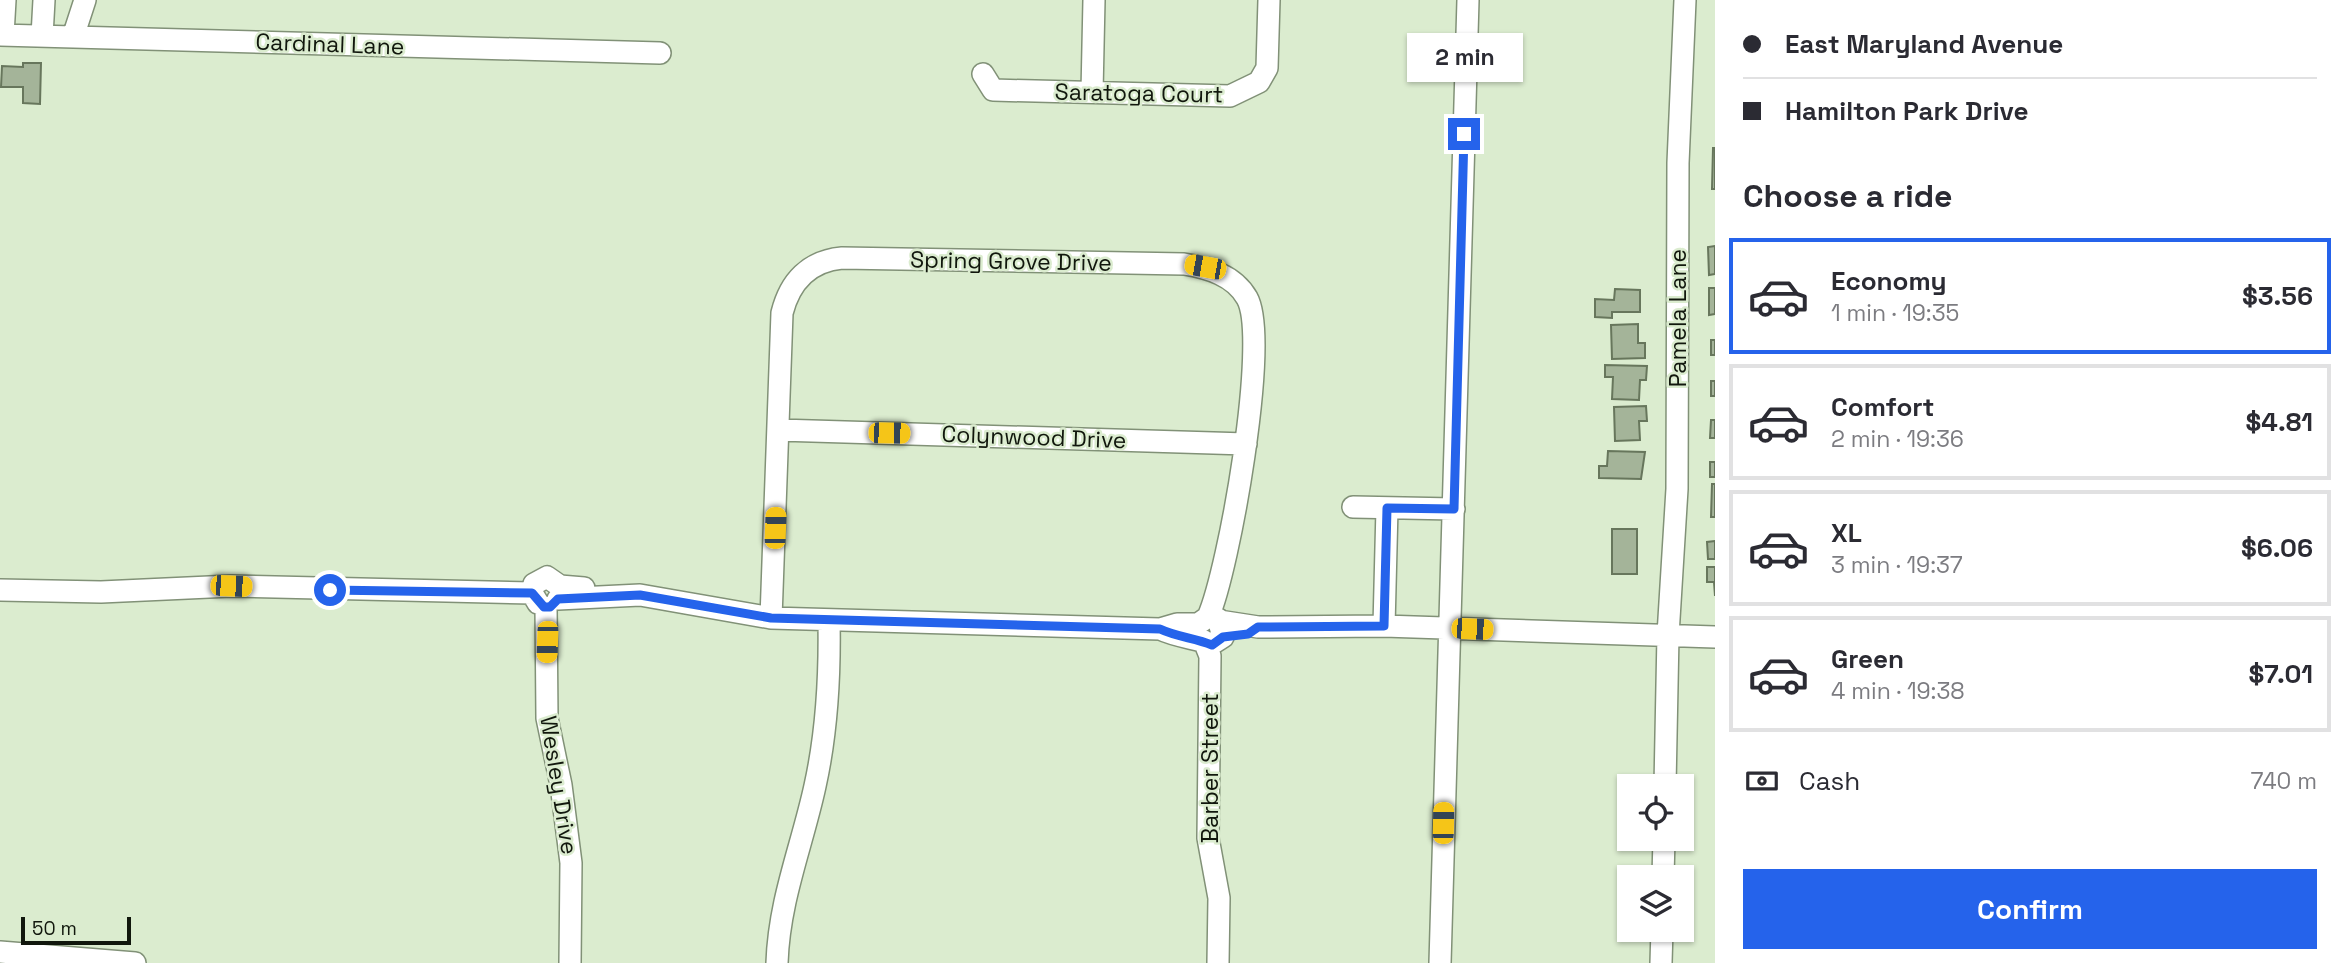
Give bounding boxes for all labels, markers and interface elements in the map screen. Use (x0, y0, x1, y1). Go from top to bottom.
street label: Cardinal Lane (255, 26, 405, 62)
text: East Maryland Avenue (1785, 27, 2063, 61)
callout: 2 min (1406, 32, 1522, 82)
text: 2 min (1435, 42, 1495, 72)
street label: Saratoga Court (1054, 77, 1224, 109)
text: Hamilton Park Drive (1785, 94, 2029, 128)
route end (1448, 118, 1480, 150)
text: Choose a ride (1743, 176, 1953, 216)
street label: Spring Grove Drive (910, 244, 1112, 278)
street label: Pamela Lane (1663, 249, 1693, 387)
car (1183, 253, 1228, 281)
text: Economy (1831, 264, 1947, 298)
icon: car (1747, 265, 1810, 328)
text: $3.56 (2242, 279, 2313, 313)
text: 1 min · 19:35 (1831, 298, 1959, 328)
text: Comfort (1831, 390, 1934, 424)
icon: car (1747, 391, 1810, 454)
text: $4.81 (2246, 405, 2313, 439)
street label: Colynwood Drive (941, 419, 1127, 455)
car (868, 422, 911, 444)
text: 2 min · 19:36 (1831, 424, 1964, 454)
car (764, 507, 787, 549)
text: XL (1831, 516, 1862, 550)
icon: car (1747, 517, 1810, 580)
text: $6.06 (2241, 531, 2313, 565)
text: 3 min · 19:37 (1831, 550, 1963, 580)
route start (314, 574, 346, 606)
car (210, 575, 253, 597)
car (1451, 618, 1494, 640)
car (536, 621, 559, 663)
text: Green (1831, 642, 1904, 676)
icon: car (1747, 643, 1810, 706)
text: $7.01 (2249, 657, 2313, 691)
text: 4 min · 19:38 (1831, 676, 1965, 706)
street label: Barber Street (1195, 693, 1225, 843)
street label: Wesley Drive (533, 714, 585, 856)
icon: cash (1743, 762, 1781, 800)
text: Cash (1799, 764, 1860, 798)
text: 740 m (2251, 766, 2317, 796)
map controls (1617, 774, 1694, 942)
button: locate (1617, 774, 1694, 851)
car (1433, 802, 1454, 844)
button: layers (1617, 865, 1694, 942)
button: Confirm (1743, 869, 2317, 949)
scale bar (21, 914, 131, 946)
text: 50 m (32, 916, 77, 941)

